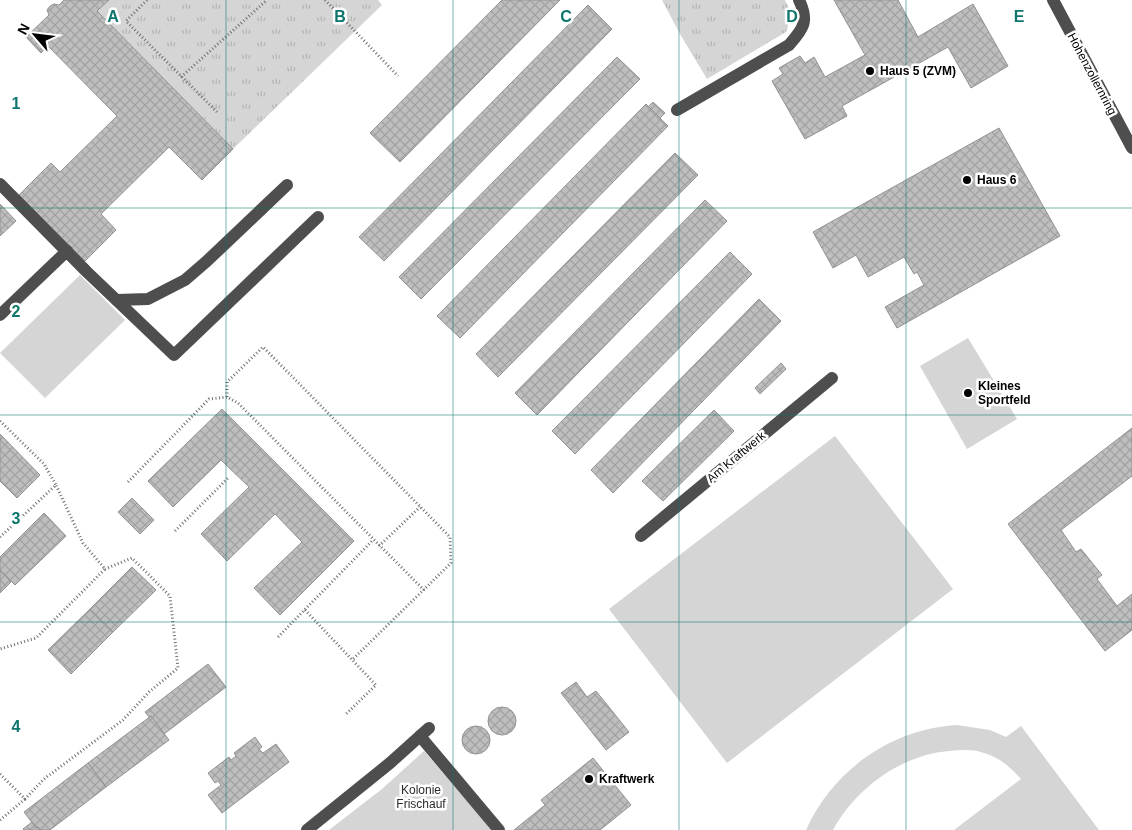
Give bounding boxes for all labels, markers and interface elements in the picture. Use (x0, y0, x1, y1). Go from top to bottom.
text: A (107, 8, 119, 25)
text: B (334, 8, 346, 25)
text: C (560, 8, 572, 25)
text: D (786, 8, 798, 25)
text: E (1014, 8, 1025, 25)
north arrow (10, 10, 60, 60)
text: N (14, 21, 33, 37)
street label: Hohenzollernring (1065, 31, 1119, 117)
place label: Haus 5 (ZVM) (880, 64, 956, 78)
marker: Haus 5 (ZVM) (864, 65, 876, 77)
text: 1 (12, 95, 21, 112)
place label: Haus 6 (977, 173, 1017, 187)
marker: Haus 6 (961, 174, 973, 186)
text: 2 (12, 303, 21, 320)
place label: Kleines Sportfeld (978, 379, 1031, 407)
marker: Kleines Sportfeld (962, 387, 974, 399)
street label: Am Kraftwerk (704, 428, 769, 486)
text: 3 (12, 510, 21, 527)
text: 4 (12, 718, 21, 735)
place label: Kraftwerk (599, 772, 655, 786)
marker: Kraftwerk (583, 773, 595, 785)
park label: Kolonie Frischauf (396, 783, 446, 811)

